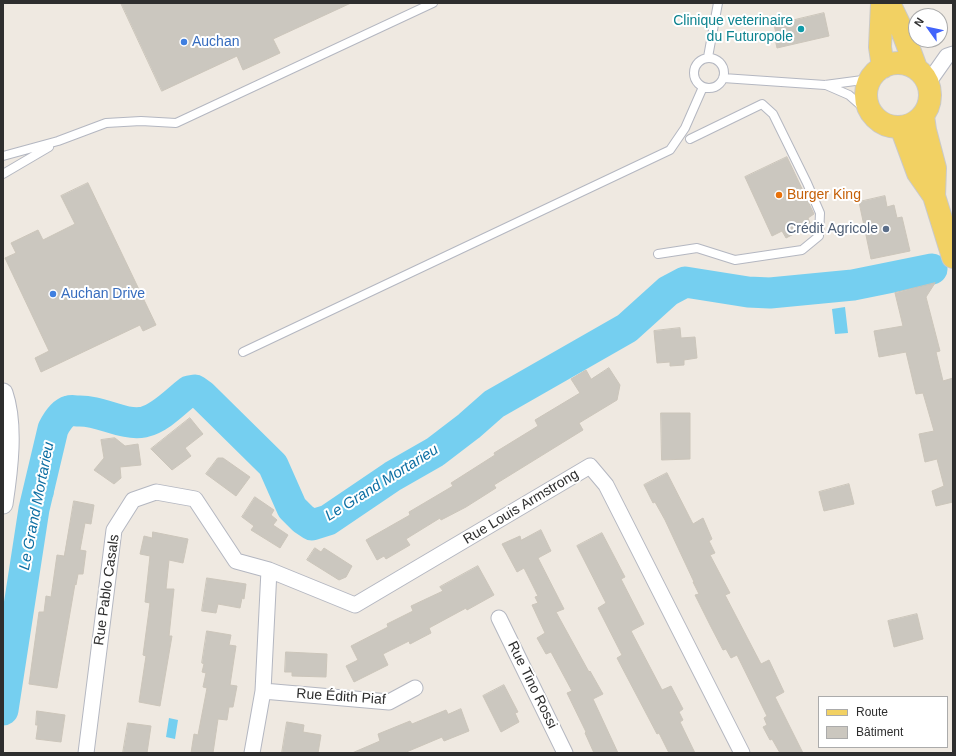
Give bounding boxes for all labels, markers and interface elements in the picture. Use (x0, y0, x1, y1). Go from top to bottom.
north arrow (908, 8, 948, 48)
place label: Clinique veterinaire du Futuropole (673, 13, 793, 46)
text: N (912, 15, 926, 29)
marker: Clinique veterinaire du Futuropole (796, 24, 806, 34)
place label: Auchan (192, 34, 239, 50)
marker: Auchan (179, 37, 189, 47)
place label: Burger King (787, 187, 861, 203)
marker: Burger King (774, 190, 784, 200)
place label: Crédit Agricole (786, 221, 878, 237)
marker: Crédit Agricole (881, 224, 891, 234)
place label: Auchan Drive (61, 286, 145, 302)
marker: Auchan Drive (48, 289, 58, 299)
water label: Le Grand Mortarieu (16, 440, 58, 572)
water label: Le Grand Mortarieu (322, 441, 442, 525)
street label: Rue Louis Armstrong (460, 466, 582, 548)
street label: Rue Pablo Casals (91, 533, 123, 647)
street label: Rue Tino Rossi (504, 639, 560, 731)
street label: Rue Édith Piaf (296, 685, 386, 709)
legend (818, 696, 948, 748)
text: Route (856, 705, 888, 719)
text: Bâtiment (856, 725, 903, 739)

